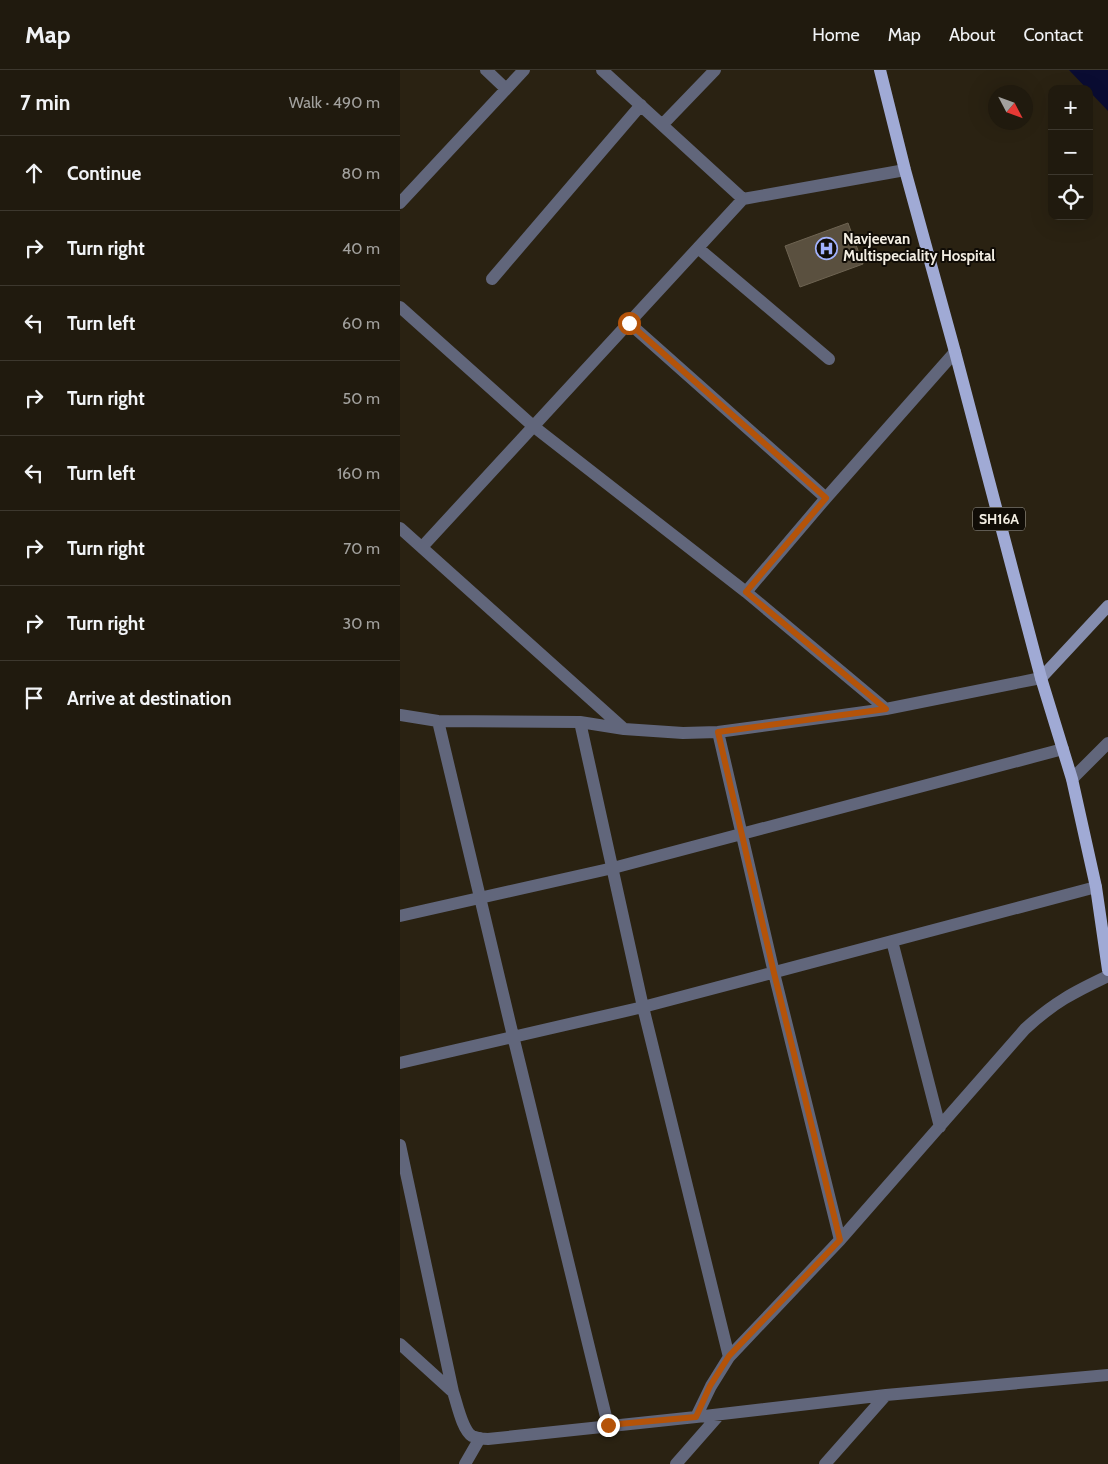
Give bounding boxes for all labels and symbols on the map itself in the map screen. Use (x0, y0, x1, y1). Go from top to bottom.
north arrow (988, 85, 1033, 130)
place label: Navjeevan Multispeciality Hospital (843, 230, 995, 265)
hospital icon: Navjeevan Multispeciality Hospital (815, 236, 839, 260)
route start (618, 312, 641, 335)
road number: SH16A (973, 508, 1025, 530)
route end (597, 1414, 620, 1437)

